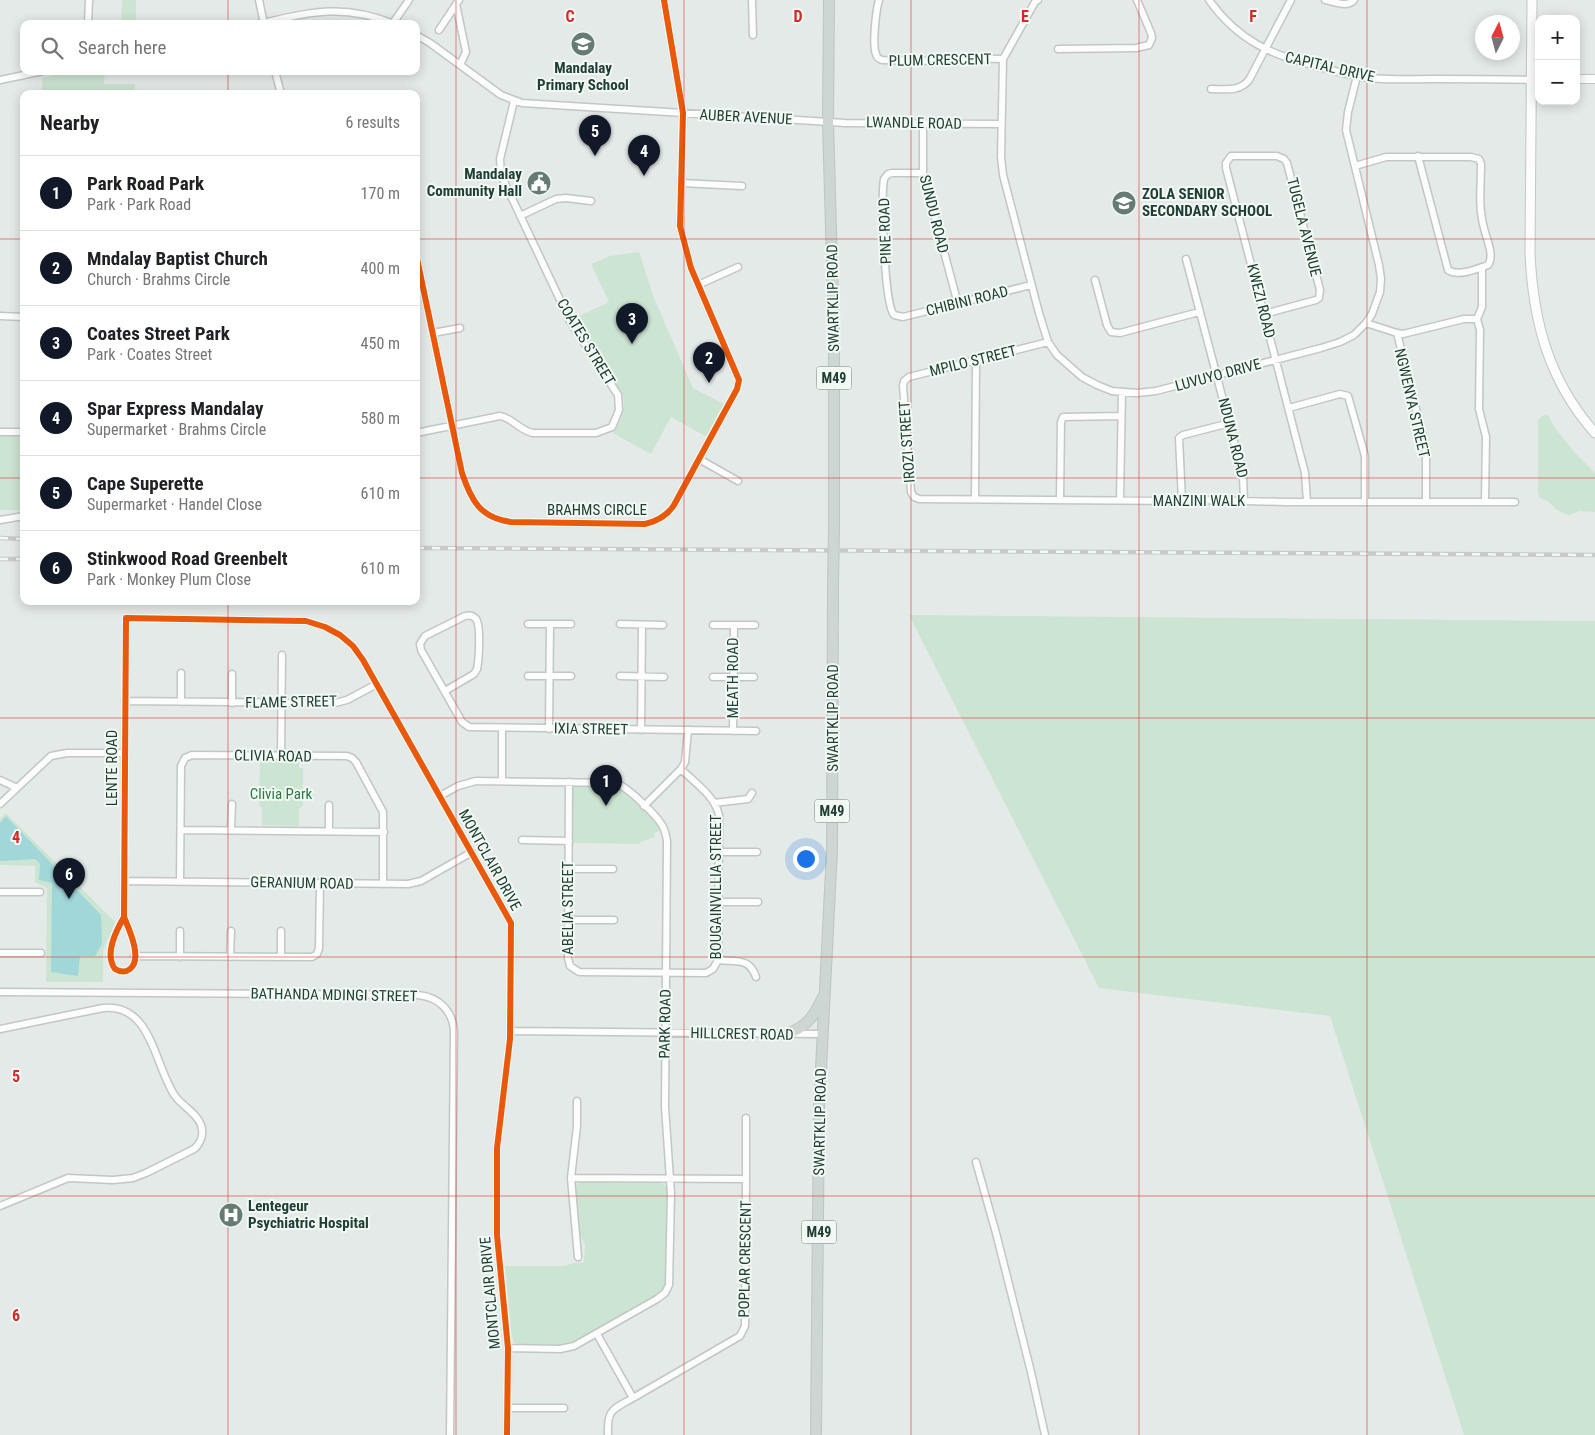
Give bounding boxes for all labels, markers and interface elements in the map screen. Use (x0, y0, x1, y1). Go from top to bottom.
text: C (565, 7, 575, 26)
text: D (793, 7, 803, 26)
text: E (1021, 7, 1029, 26)
text: F (1249, 7, 1257, 26)
north arrow (1475, 15, 1520, 60)
map controls (1535, 15, 1580, 105)
button: + (1535, 15, 1580, 60)
search box (20, 20, 420, 75)
school or university icon: Mandalay Primary School (570, 31, 596, 57)
icon: search (38, 34, 66, 62)
text: Search here (78, 36, 166, 59)
street label: CAPITAL DRIVE (1283, 48, 1377, 86)
street label: PLUM CRESCENT (888, 50, 992, 70)
place label: Mandalay Primary School (537, 59, 629, 94)
button: − (1535, 60, 1580, 105)
street label: AUBER AVENUE (699, 106, 793, 128)
text: Nearby (40, 111, 99, 135)
text: 6 results (345, 113, 400, 132)
street label: LWANDLE ROAD (866, 113, 962, 133)
pin: 5 (579, 115, 611, 156)
pin: 4 (628, 135, 660, 176)
place label: Mandalay Community Hall (427, 165, 522, 200)
public building icon: Mandalay Community Hall (526, 170, 552, 196)
text: Park Road Park (87, 172, 204, 195)
street label: SUNDU ROAD (916, 173, 952, 255)
street label: TUGELA AVENUE (1283, 176, 1325, 278)
text: 1 (52, 184, 60, 203)
text: 170 m (361, 184, 400, 203)
place label: ZOLA SENIOR SECONDARY SCHOOL (1142, 185, 1272, 220)
school or university icon: ZOLA SENIOR SECONDARY SCHOOL (1111, 190, 1137, 216)
text: Park · Park Road (87, 195, 191, 214)
street label: PINE ROAD (875, 198, 895, 264)
street label: SWARTKLIP ROAD (823, 244, 843, 352)
text: Mndalay Baptist Church (87, 247, 268, 270)
text: 2 (52, 259, 60, 278)
text: 400 m (361, 259, 400, 278)
street label: KWEZI ROAD (1243, 262, 1279, 340)
text: Church · Brahms Circle (87, 270, 230, 289)
street label: CHIBINI ROAD (924, 282, 1010, 320)
street label: COATES STREET (553, 295, 619, 389)
pin: 3 (616, 303, 648, 344)
text: Coates Street Park (87, 322, 230, 345)
text: 3 (52, 334, 60, 353)
text: 450 m (361, 334, 400, 353)
street label: MPILO STREET (928, 341, 1018, 380)
pin: 2 (693, 342, 725, 383)
text: Park · Coates Street (87, 345, 212, 364)
street label: NGWENYA STREET (1391, 346, 1433, 460)
street label: LUVUYO DRIVE (1173, 355, 1263, 395)
road number: M49 (816, 366, 852, 389)
street label: NDUNA ROAD (1214, 396, 1252, 480)
text: Spar Express Mandalay (87, 397, 264, 420)
street label: IROZI STREET (895, 400, 919, 484)
text: 4 (52, 409, 60, 428)
text: 580 m (361, 409, 400, 428)
text: Supermarket · Brahms Circle (87, 420, 266, 439)
text: Cape Superette (87, 472, 204, 495)
text: 5 (52, 484, 60, 503)
text: 610 m (361, 484, 400, 503)
street label: MANZINI WALK (1153, 492, 1246, 510)
text: Supermarket · Handel Close (87, 495, 262, 514)
street label: BRAHMS CIRCLE (547, 501, 647, 519)
text: Stinkwood Road Greenbelt (87, 547, 288, 570)
text: 6 (52, 559, 60, 578)
text: 610 m (361, 559, 400, 578)
text: Park · Monkey Plum Close (87, 570, 251, 589)
street label: MEATH ROAD (724, 637, 742, 719)
street label: SWARTKLIP ROAD (824, 664, 842, 772)
street label: FLAME STREET (245, 692, 337, 712)
street label: IXIA STREET (554, 719, 629, 739)
street label: LENTE ROAD (103, 730, 121, 806)
street label: CLIVIA ROAD (234, 746, 312, 766)
pin: 1 (590, 765, 622, 806)
park label: Clivia Park (250, 785, 313, 803)
road number: M49 (814, 799, 850, 822)
street label: MONTCLAIR DRIVE (455, 806, 525, 914)
street label: BOUGAINVILLIA STREET (707, 814, 725, 960)
text: 4 (12, 828, 20, 847)
your location (793, 846, 819, 872)
pin: 6 (53, 858, 85, 899)
street label: ABELIA STREET (559, 861, 577, 955)
street label: GERANIUM ROAD (250, 873, 354, 893)
street label: BATHANDA MDINGI STREET (250, 985, 418, 1005)
street label: PARK ROAD (655, 989, 675, 1059)
street label: HILLCREST ROAD (690, 1024, 794, 1044)
text: 5 (12, 1067, 20, 1086)
street label: SWARTKLIP ROAD (810, 1068, 830, 1176)
place label: Lentegeur Psychiatric Hospital (248, 1197, 369, 1232)
street label: POPLAR CRESCENT (735, 1200, 755, 1318)
hospital icon: Lentegeur Psychiatric Hospital (218, 1202, 244, 1228)
road number: M49 (802, 1220, 836, 1244)
street label: MONTCLAIR DRIVE (476, 1236, 504, 1350)
text: 6 (12, 1306, 20, 1325)

